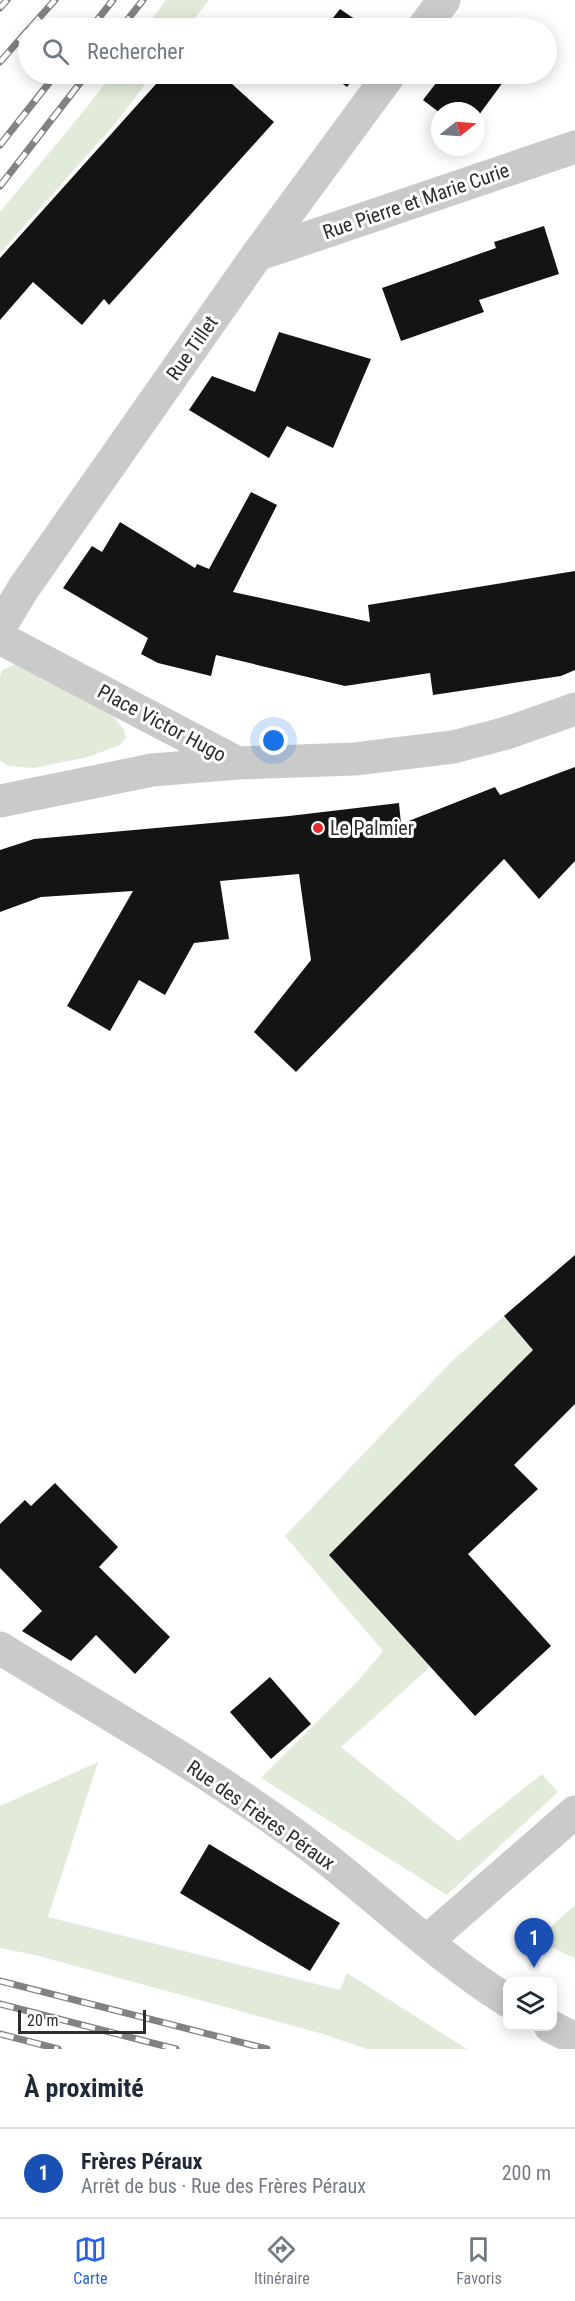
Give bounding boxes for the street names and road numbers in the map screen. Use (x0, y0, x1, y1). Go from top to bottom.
street label: Rue Pierre et Marie Curie (320, 158, 512, 244)
street label: Rue Tillet (161, 311, 223, 385)
street label: Place Victor Hugo (94, 679, 230, 767)
street label: Rue des Frères Péraux (182, 1755, 340, 1875)

